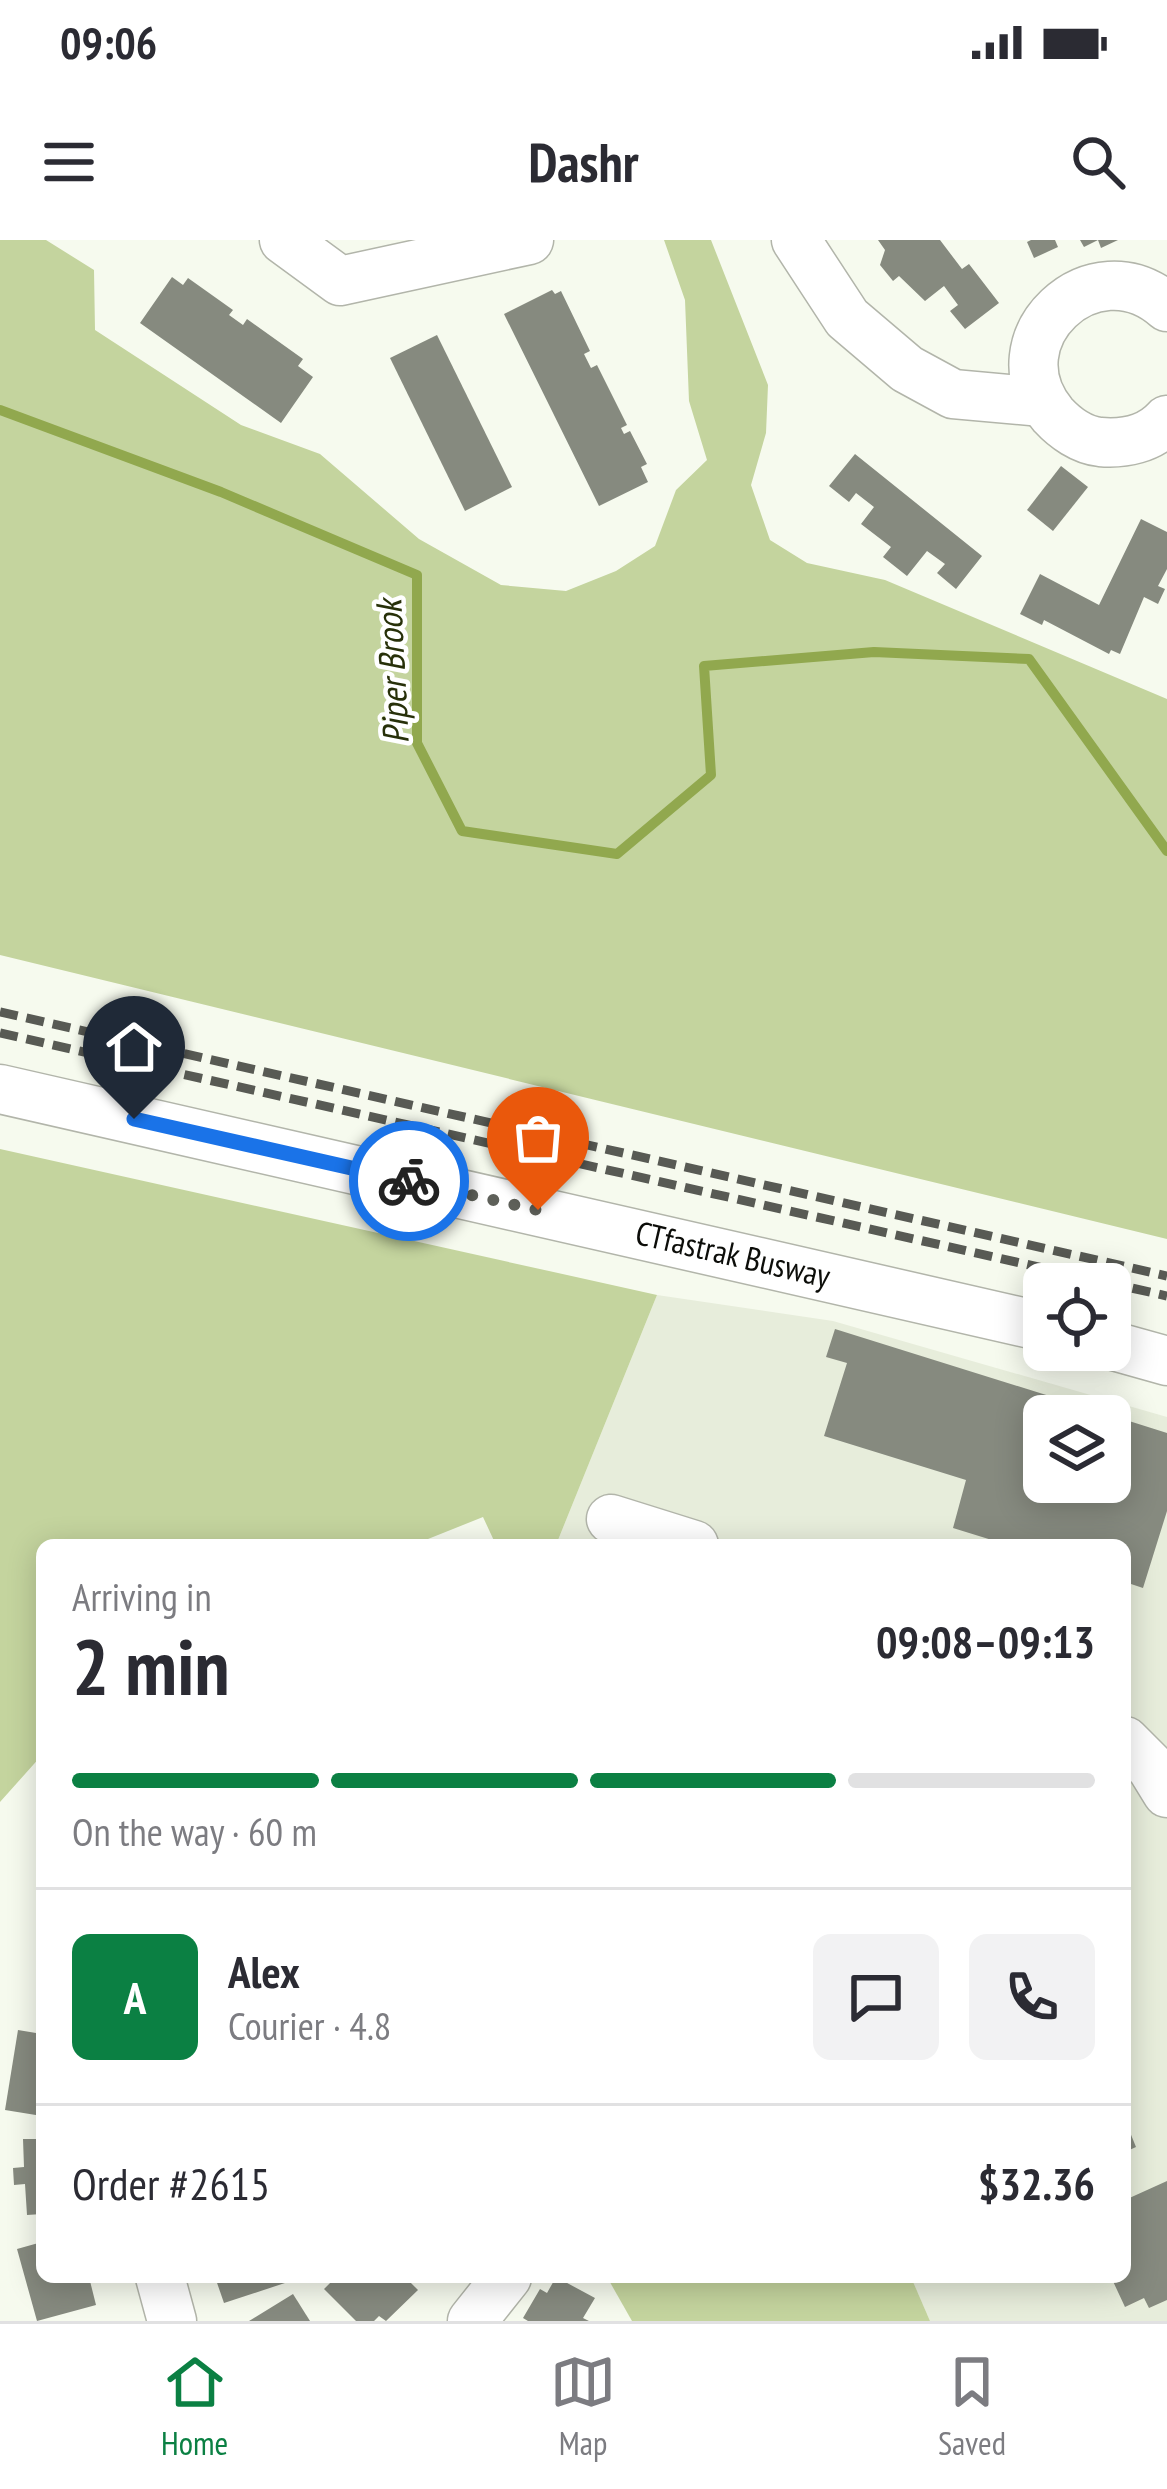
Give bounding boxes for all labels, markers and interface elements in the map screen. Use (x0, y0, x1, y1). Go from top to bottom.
text: 09:06 (60, 13, 157, 71)
text: Dashr (528, 127, 639, 197)
icon: menu (36, 129, 102, 195)
icon: search (1065, 129, 1131, 195)
water label: Piper Brook (364, 595, 419, 745)
pin (83, 996, 185, 1119)
icon: home (101, 1014, 167, 1080)
pin (487, 1087, 589, 1210)
icon: bag (505, 1105, 571, 1171)
courier (349, 1121, 469, 1241)
icon: bike (376, 1148, 442, 1214)
street label: CTfastrak Busway (632, 1210, 835, 1297)
map controls (1023, 1263, 1131, 1503)
button: locate (1023, 1263, 1131, 1371)
button: layers (1023, 1395, 1131, 1503)
text: Arriving in (72, 1571, 212, 1622)
text: 09:08–09:13 (876, 1612, 1095, 1670)
text: 2 min (72, 1616, 230, 1717)
text: On the way · 60 m (72, 1806, 317, 1857)
button: chat (813, 1934, 939, 2060)
button: phone (969, 1934, 1095, 2060)
text: Alex (228, 1942, 300, 2000)
text: A (124, 1968, 146, 2026)
text: Courier · 4.8 (228, 2000, 391, 2051)
text: Order #2615 (72, 2154, 270, 2212)
text: $32.36 (978, 2154, 1095, 2212)
tab: Home (161, 2349, 228, 2464)
tab: Map (550, 2349, 616, 2464)
tab: Saved (938, 2349, 1006, 2464)

